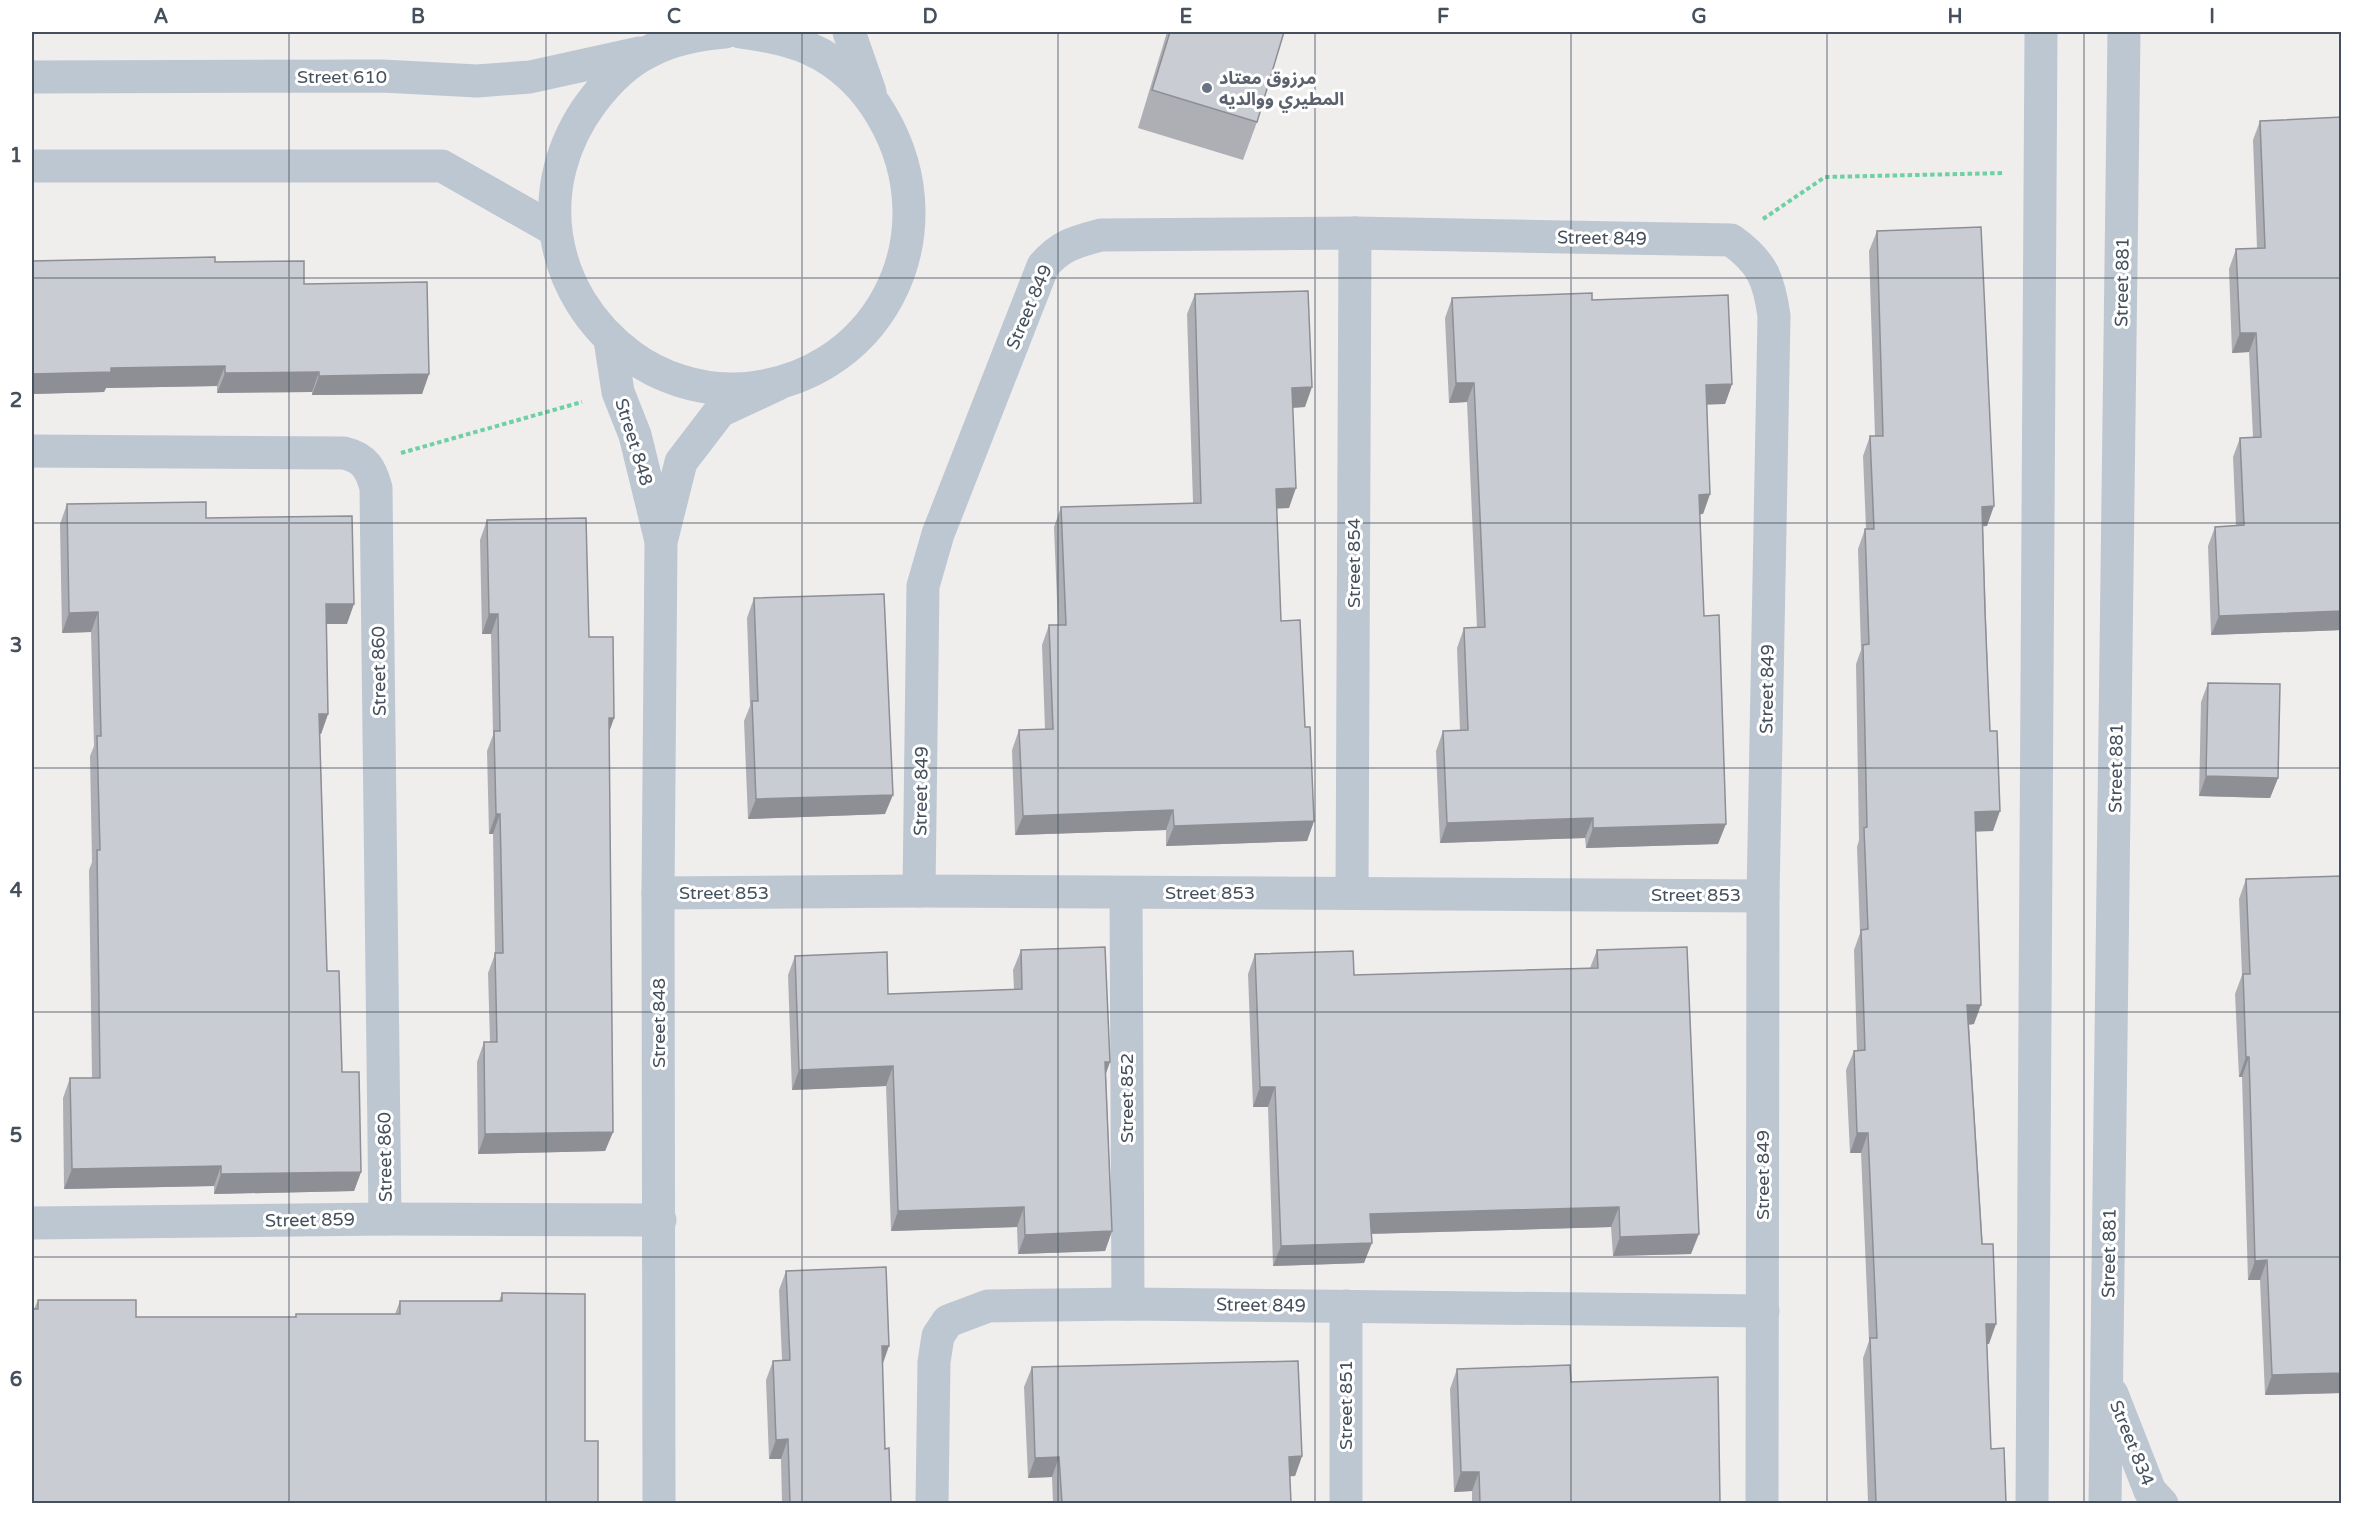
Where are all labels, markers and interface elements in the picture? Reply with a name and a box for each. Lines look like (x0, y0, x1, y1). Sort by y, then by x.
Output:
text: A (154, 5, 169, 29)
text: B (411, 5, 425, 29)
text: C (667, 5, 681, 29)
text: D (922, 5, 938, 29)
text: E (1180, 5, 1193, 29)
text: F (1437, 5, 1449, 29)
text: G (1691, 5, 1707, 29)
text: H (1947, 5, 1963, 29)
text: I (2209, 5, 2215, 29)
street label: Street 610 (297, 66, 387, 88)
place label: مرزوق معتاد المطيري ووالديه (1219, 67, 1344, 113)
marker: مرزوق معتاد المطيري ووالديه (1200, 81, 1214, 95)
text: 1 (10, 144, 22, 168)
street label: Street 849 (1557, 226, 1647, 250)
street label: Street 881 (2110, 237, 2134, 327)
street label: Street 849 (1001, 261, 1057, 353)
text: 2 (10, 389, 22, 413)
street label: Street 848 (610, 396, 658, 488)
street label: Street 854 (1343, 518, 1365, 608)
street label: Street 860 (367, 626, 391, 716)
text: 3 (10, 634, 22, 658)
street label: Street 849 (1755, 644, 1779, 734)
street label: Street 881 (2104, 723, 2128, 813)
street label: Street 849 (909, 746, 933, 836)
text: 4 (10, 879, 23, 903)
street label: Street 853 (679, 882, 769, 904)
street label: Street 853 (1165, 882, 1255, 904)
street label: Street 853 (1651, 884, 1741, 906)
street label: Street 848 (648, 978, 670, 1068)
street label: Street 852 (1116, 1053, 1138, 1143)
street label: Street 860 (373, 1112, 397, 1202)
text: 5 (10, 1124, 22, 1148)
street label: Street 849 (1752, 1130, 1774, 1220)
street label: Street 859 (265, 1208, 355, 1232)
street label: Street 881 (2097, 1208, 2121, 1298)
street label: Street 849 (1216, 1293, 1306, 1317)
street label: Street 851 (1335, 1360, 1357, 1450)
text: 6 (10, 1368, 22, 1392)
street label: Street 834 (2105, 1397, 2159, 1489)

